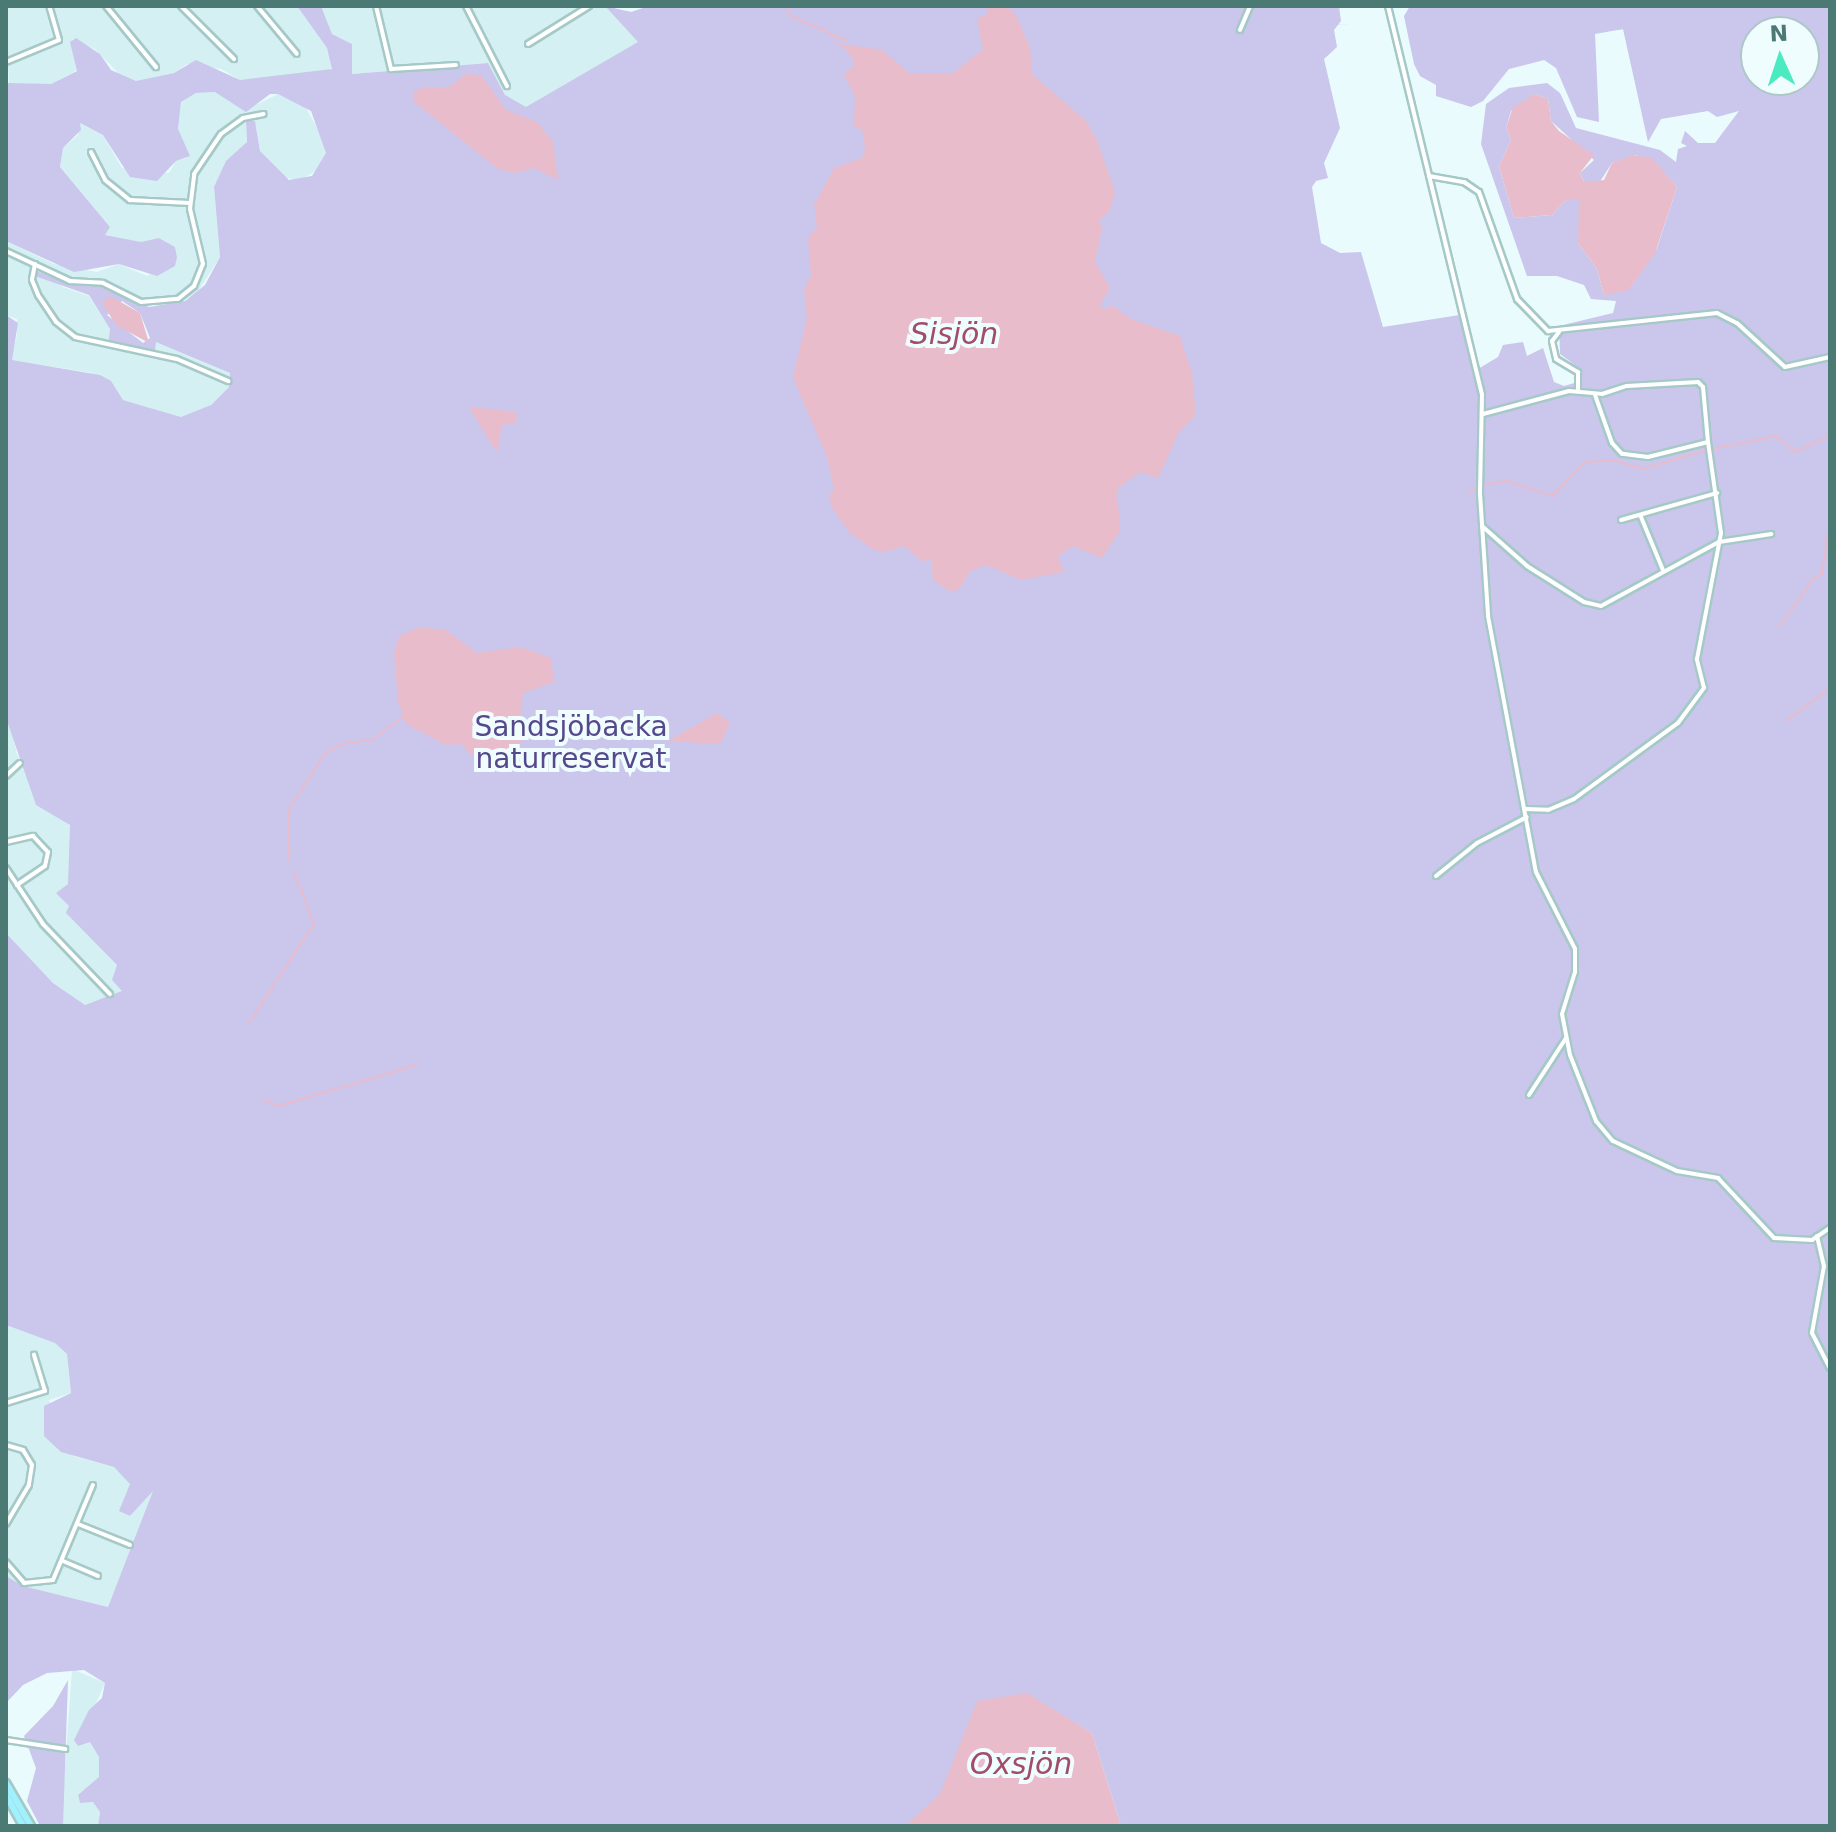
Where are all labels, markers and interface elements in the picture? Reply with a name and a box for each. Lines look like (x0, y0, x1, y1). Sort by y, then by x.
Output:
north arrow (1740, 16, 1820, 96)
text: N (1769, 21, 1789, 46)
water label: Sisjön (910, 316, 998, 352)
park label: Sandsjöbacka naturreservat (474, 710, 668, 776)
water label: Oxsjön (970, 1746, 1072, 1782)

